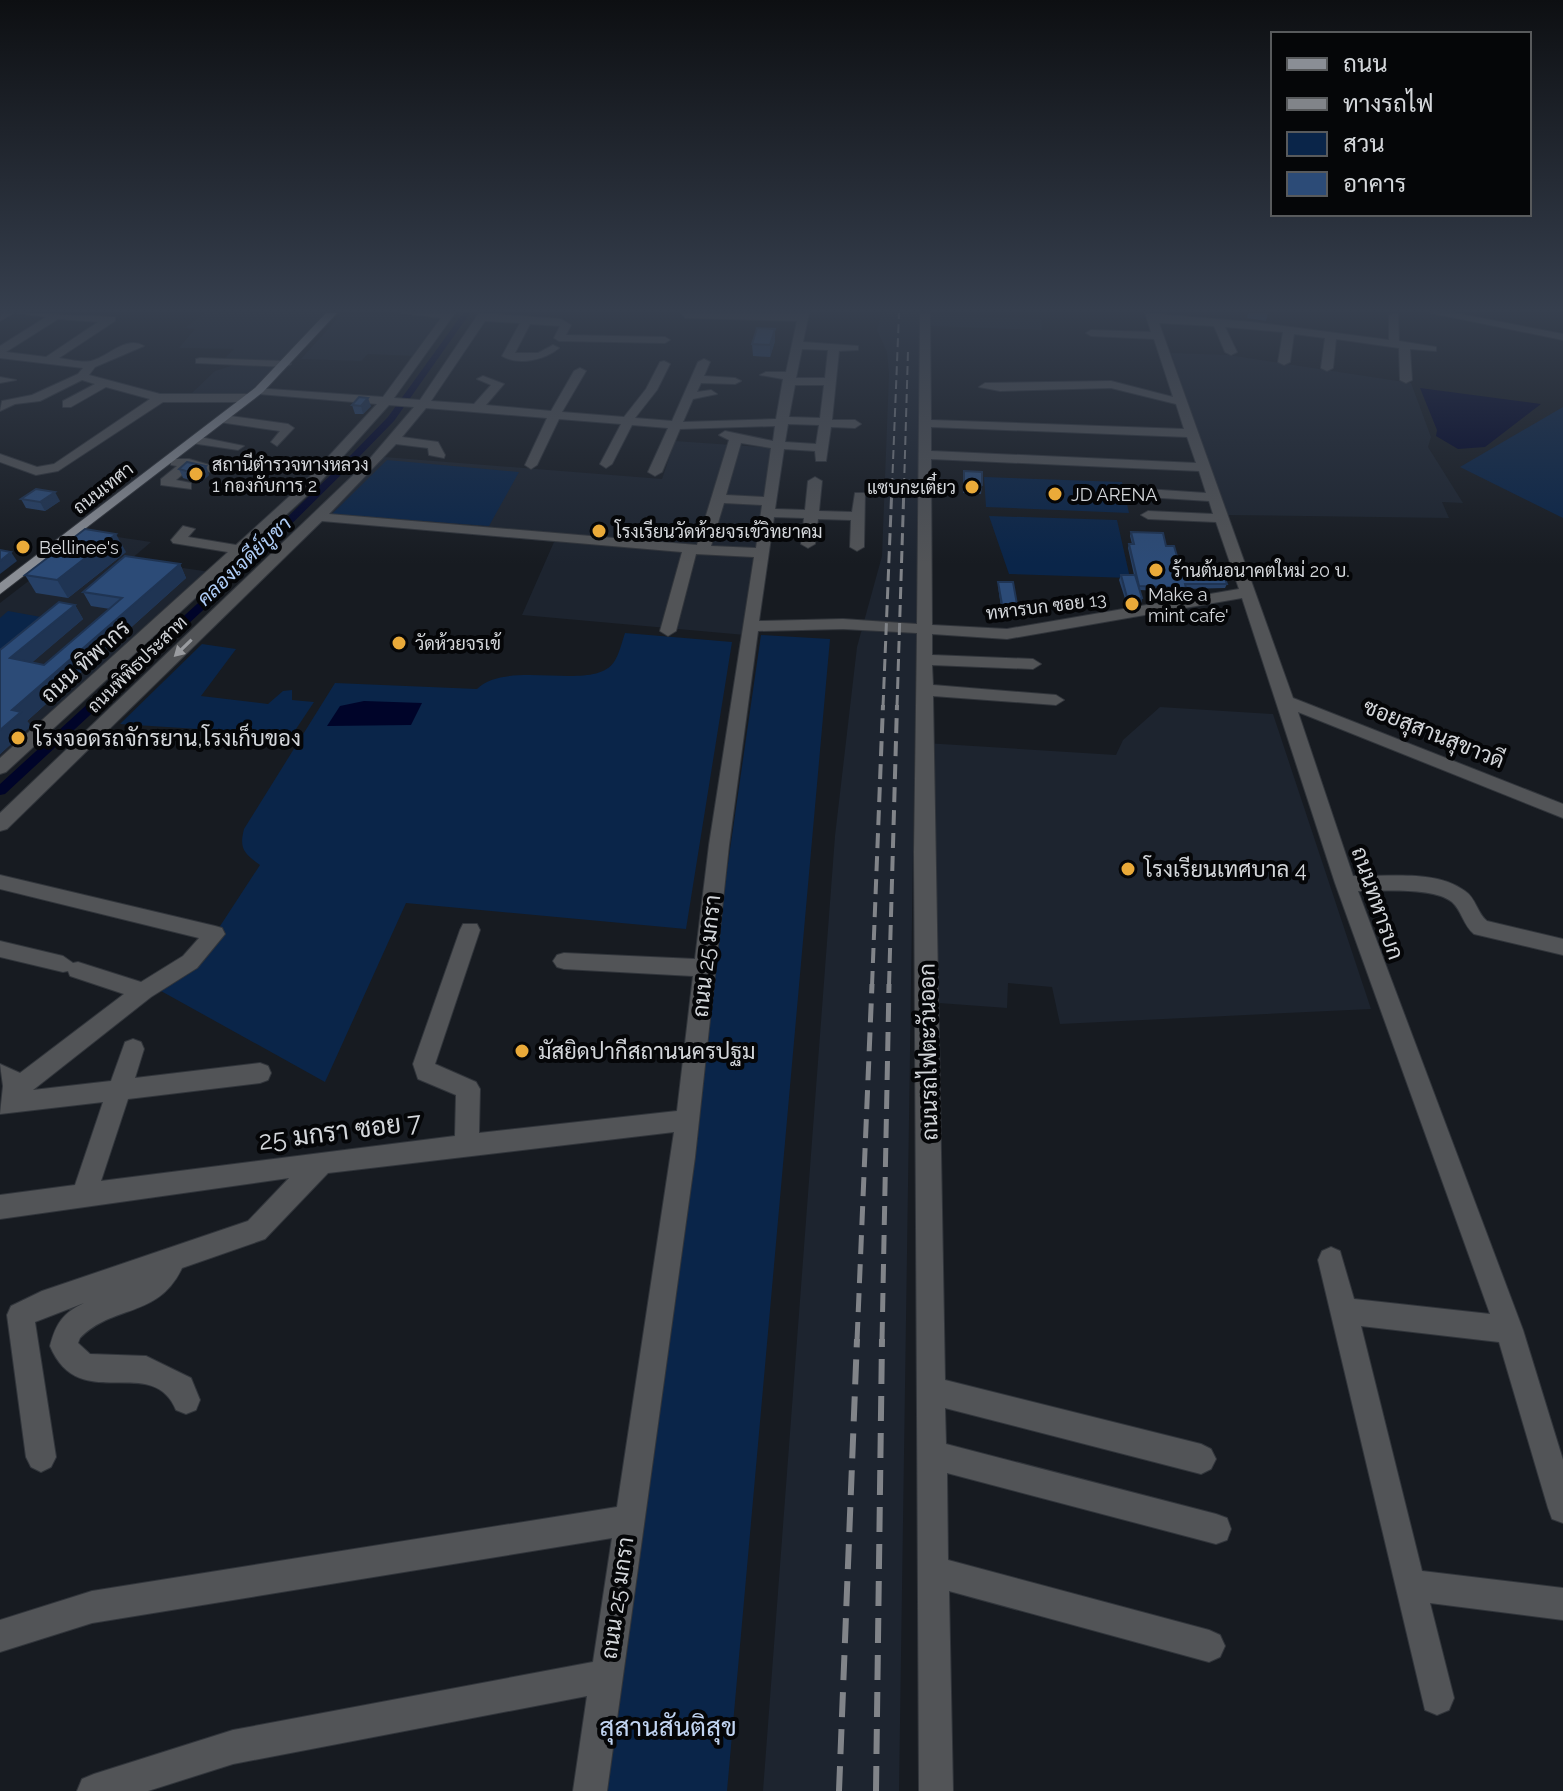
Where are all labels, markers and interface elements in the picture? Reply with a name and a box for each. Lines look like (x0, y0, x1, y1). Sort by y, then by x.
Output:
legend (1271, 32, 1531, 216)
text: ถนน (1343, 49, 1388, 78)
text: ทางรถไฟ (1343, 88, 1434, 118)
text: สวน (1343, 129, 1385, 158)
text: อาคาร (1343, 169, 1406, 198)
place label: สถานีตำรวจทางหลวง 1 กองกับการ 2 (212, 452, 369, 496)
street label: ถนนเทศา (69, 458, 137, 518)
marker: สถานีตำรวจทางหลวง 1 กองกับการ 2 (187, 465, 205, 483)
place label: แซบกะเตี๋ยว (867, 472, 956, 498)
marker: แซบกะเตี๋ยว (963, 478, 981, 496)
place label: JD ARENA (1071, 484, 1158, 505)
marker: JD ARENA (1046, 485, 1064, 503)
water label: คลองเจดีย์บูชา (191, 510, 298, 613)
place label: โรงเรียนวัดห้วยจรเข้วิทยาคม (614, 519, 823, 542)
marker: โรงเรียนวัดห้วยจรเข้วิทยาคม (590, 522, 608, 540)
place label: Bellinee's (39, 537, 119, 558)
marker: Bellinee's (14, 538, 32, 556)
place label: ร้านต้นอนาคตใหม่ 20 บ. (1172, 558, 1350, 581)
marker: ร้านต้นอนาคตใหม่ 20 บ. (1147, 561, 1165, 579)
place label: Make a mint cafe' (1148, 584, 1229, 626)
street label: ทหารบก ซอย 13 (985, 588, 1107, 624)
marker: Make a mint cafe' (1123, 595, 1141, 613)
street label: ถนนพิพิธประสาท (83, 611, 191, 717)
street label: ถนน ทิพากร (35, 614, 135, 708)
place label: วัดห้วยจรเข้ (415, 632, 502, 654)
marker: วัดห้วยจรเข้ (390, 634, 408, 652)
one-way arrow (174, 639, 193, 657)
street label: ซอยสุสานสุขาวดี (1358, 693, 1508, 776)
place label: โรงจอดรถจักรยาน,โรงเก็บของ (33, 723, 301, 751)
marker: โรงจอดรถจักรยาน,โรงเก็บของ (9, 729, 27, 747)
street label: ถนนทหารบก (1347, 843, 1409, 963)
place label: โรงเรียนเทศบาล 4 (1143, 855, 1307, 882)
marker: โรงเรียนเทศบาล 4 (1119, 860, 1137, 878)
street label: ถนน 25 มกรา (687, 893, 725, 1019)
street label: ถนนรถไฟตะวันออก (912, 963, 943, 1141)
place label: มัสยิดปากีสถานนครปฐม (538, 1038, 756, 1067)
marker: มัสยิดปากีสถานนครปฐม (513, 1042, 531, 1060)
street label: 25 มกรา ซอย 7 (257, 1106, 423, 1156)
street label: ถนน 25 มกรา (596, 1535, 638, 1661)
park label: สุสานสันติสุข (599, 1711, 737, 1745)

